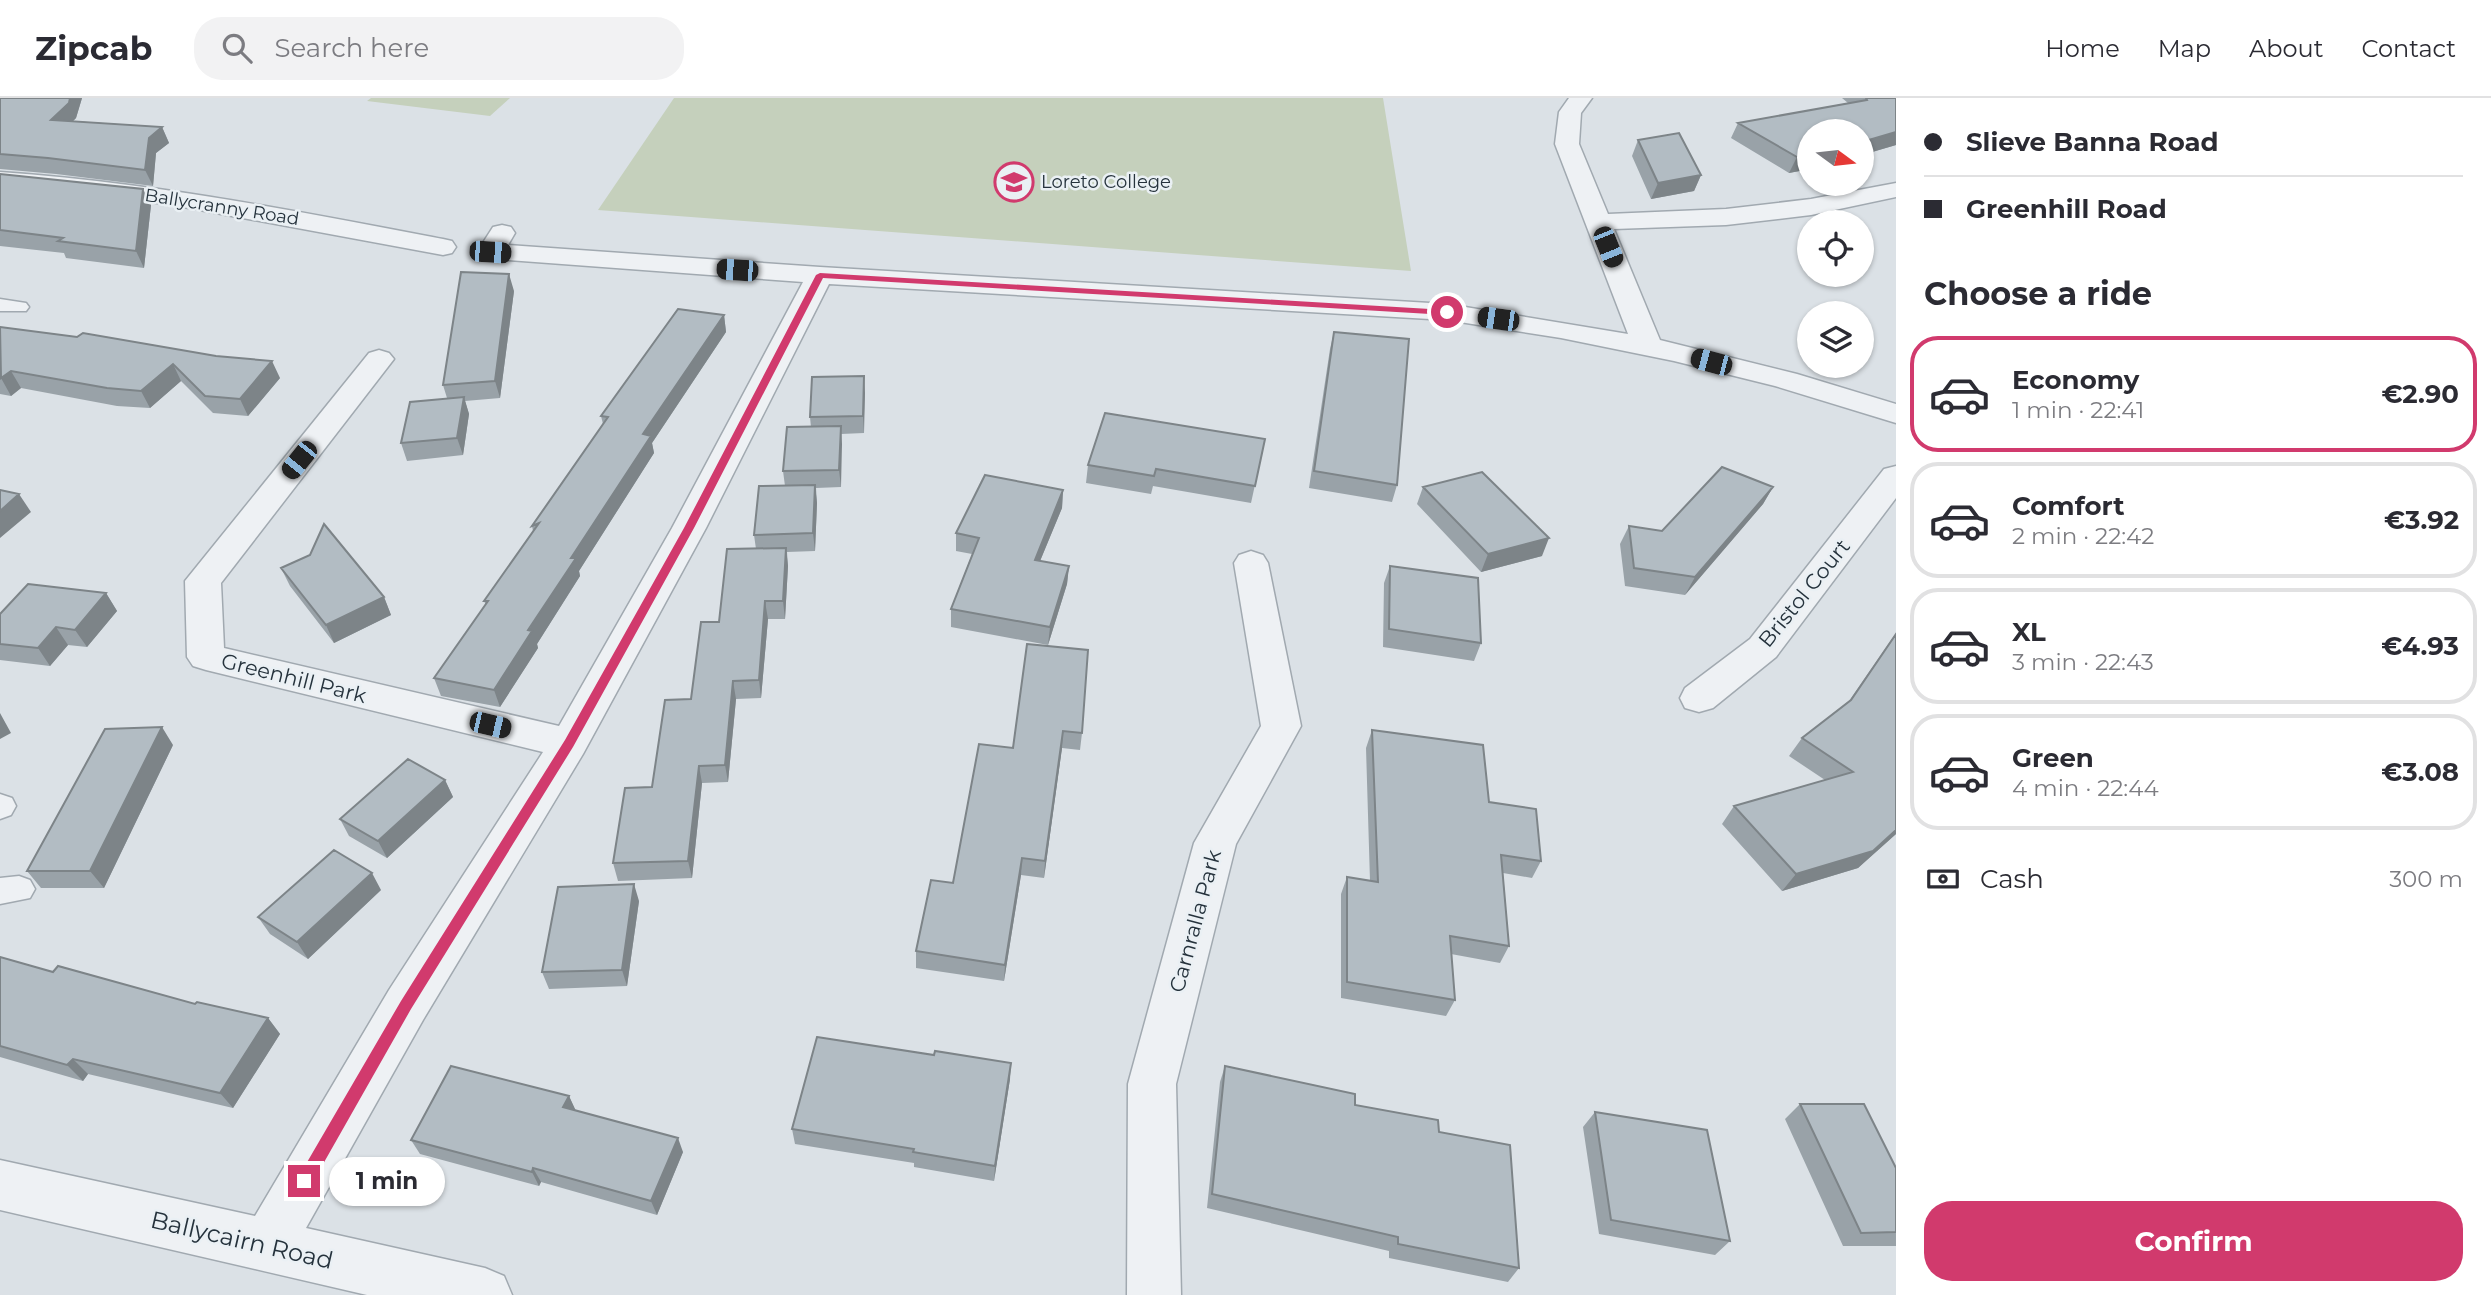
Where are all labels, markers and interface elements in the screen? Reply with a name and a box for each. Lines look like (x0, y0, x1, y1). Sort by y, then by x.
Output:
search box (194, 17, 684, 80)
text: Zipcab (35, 28, 152, 68)
icon: search (218, 29, 256, 67)
text: Search here (274, 32, 429, 64)
text: Home (2045, 34, 2120, 63)
text: Map (2158, 34, 2211, 63)
text: About (2249, 34, 2323, 63)
text: Contact (2361, 34, 2456, 63)
north arrow (1797, 119, 1874, 196)
map controls (1797, 119, 1874, 378)
text: Slieve Banna Road (1966, 126, 2219, 158)
school or university icon: Loreto College (993, 161, 1035, 203)
place label: Loreto College (1041, 171, 1171, 193)
street label: Ballycranny Road (143, 184, 301, 230)
text: Greenhill Road (1966, 193, 2167, 225)
button: locate (1797, 210, 1874, 287)
car (1591, 224, 1626, 270)
car (469, 240, 512, 264)
car (716, 258, 759, 282)
text: Choose a ride (1924, 274, 2152, 313)
route start (1431, 296, 1463, 328)
button: layers (1797, 301, 1874, 378)
car (1476, 306, 1521, 332)
car (1688, 346, 1735, 378)
icon: car (1928, 363, 1991, 426)
text: Economy (2012, 364, 2139, 396)
text: €2.90 (2381, 378, 2459, 410)
text: 1 min · 22:41 (2012, 396, 2144, 424)
car (278, 437, 321, 483)
icon: car (1928, 489, 1991, 552)
text: Comfort (2012, 490, 2124, 522)
text: €3.92 (2384, 504, 2459, 536)
text: 2 min · 22:42 (2012, 522, 2154, 550)
street label: Bristol Court (1753, 534, 1855, 652)
icon: car (1928, 615, 1991, 678)
text: XL (2012, 616, 2046, 648)
text: €4.93 (2381, 630, 2459, 662)
street label: Greenhill Park (219, 648, 370, 708)
text: 3 min · 22:43 (2012, 648, 2154, 676)
car (468, 710, 513, 740)
icon: car (1928, 741, 1991, 804)
text: Green (2012, 742, 2094, 774)
text: €3.08 (2381, 756, 2459, 788)
text: 4 min · 22:44 (2012, 774, 2159, 802)
street label: Carnralla Park (1164, 846, 1226, 995)
icon: cash (1924, 860, 1962, 898)
text: Cash (1980, 863, 2044, 895)
text: 300 m (2389, 865, 2463, 893)
callout: 1 min (328, 1156, 444, 1206)
route end (288, 1165, 320, 1197)
text: 1 min (356, 1167, 418, 1195)
button: Confirm (1924, 1201, 2463, 1281)
street label: Ballycairn Road (148, 1205, 336, 1275)

